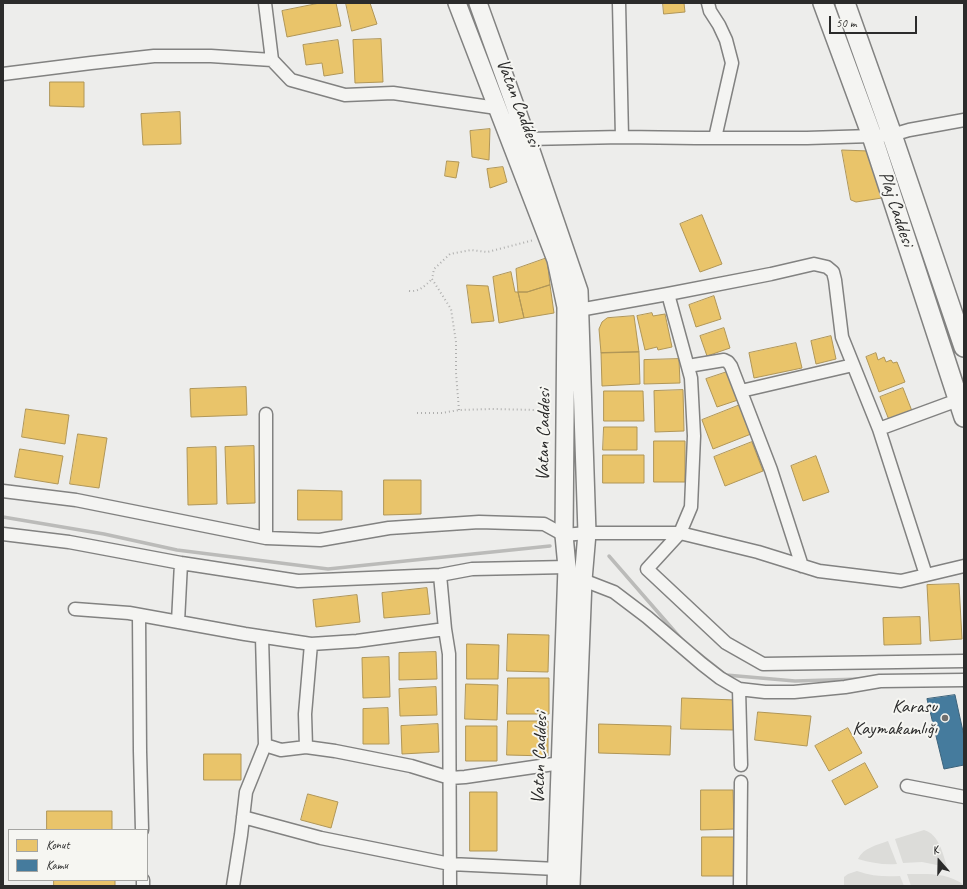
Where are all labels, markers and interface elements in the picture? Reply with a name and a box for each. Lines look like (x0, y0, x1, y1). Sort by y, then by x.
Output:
scale bar (831, 8, 919, 34)
text: 50 m (836, 15, 856, 31)
street label: Vatan Caddesi (491, 56, 545, 150)
street label: Plaj Caddesi (873, 169, 919, 249)
street label: Vatan Caddesi (532, 389, 556, 481)
place label: Karasu Kaymakamlığı (852, 696, 937, 740)
street label: Vatan Caddesi (527, 712, 553, 804)
marker: Karasu Kaymakamlığı (940, 713, 950, 723)
legend (8, 829, 148, 881)
text: Konut (46, 837, 69, 853)
north arrow (919, 841, 959, 881)
text: K (930, 842, 940, 857)
text: Kamu (46, 857, 68, 873)

